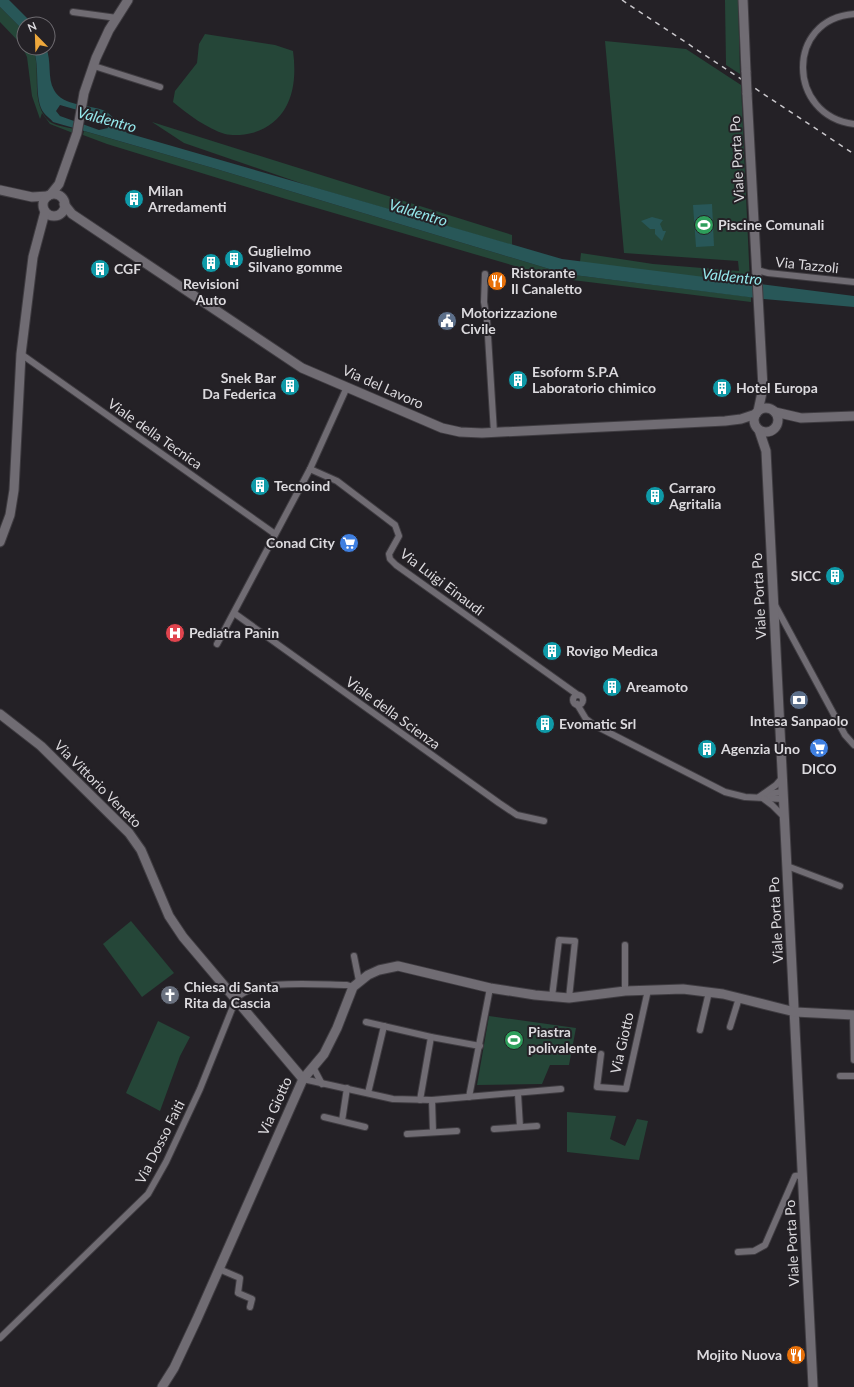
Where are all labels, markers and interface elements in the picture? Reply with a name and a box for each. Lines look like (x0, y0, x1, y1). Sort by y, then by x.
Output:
north arrow (16, 16, 56, 56)
text: N (25, 19, 38, 34)
water label: Valdentro (76, 103, 139, 136)
street label: Viale Porta Po (726, 115, 747, 203)
place label: Milan Arredamenti (147, 182, 226, 215)
building icon: Milan Arredamenti (123, 188, 145, 210)
water label: Valdentro (387, 195, 450, 230)
sports icon: Piscine Comunali (693, 214, 715, 236)
place label: Piscine Comunali (718, 216, 824, 233)
place label: Guglielmo Silvano gomme (248, 242, 343, 275)
building icon: Guglielmo Silvano gomme (223, 248, 245, 270)
building icon: Revisioni Auto (200, 252, 222, 274)
street label: Via Tazzoli (774, 253, 840, 276)
building icon: CGF (89, 258, 111, 280)
place label: CGF (114, 260, 141, 277)
place label: Ristorante Il Canaletto (511, 264, 582, 297)
water label: Valdentro (701, 264, 763, 288)
restaurant icon: Ristorante Il Canaletto (486, 270, 508, 292)
place label: Revisioni Auto (183, 275, 239, 308)
place label: Motorizzazione Civile (461, 304, 558, 337)
public building icon: Motorizzazione Civile (436, 310, 458, 332)
street label: Via del Lavoro (340, 361, 427, 412)
place label: Esoform S.P.A Laboratorio chimico (532, 363, 656, 396)
place label: Snek Bar Da Federica (202, 369, 277, 402)
building icon: Esoform S.P.A Laboratorio chimico (507, 369, 529, 391)
building icon: Snek Bar Da Federica (279, 375, 301, 397)
building icon: Hotel Europa (711, 377, 733, 399)
place label: Hotel Europa (736, 379, 818, 396)
street label: Viale della Tecnica (105, 395, 206, 473)
building icon: Tecnoind (249, 475, 271, 497)
place label: Tecnoind (274, 477, 330, 494)
place label: Carraro Agritalia (668, 479, 721, 512)
building icon: Carraro Agritalia (644, 485, 666, 507)
supermarket icon: Conad City (338, 532, 360, 554)
place label: Conad City (266, 534, 336, 551)
street label: Via Luigi Einaudi (397, 544, 488, 619)
street label: Viale Porta Po (748, 552, 769, 640)
building icon: SICC (824, 565, 846, 587)
place label: SICC (791, 567, 822, 584)
hospital icon: Pediatra Panin (164, 622, 186, 644)
place label: Pediatra Panin (189, 624, 279, 641)
building icon: Rovigo Medica (541, 640, 563, 662)
place label: Rovigo Medica (566, 642, 658, 659)
street label: Viale della Scienza (343, 673, 444, 753)
building icon: Areamoto (601, 676, 623, 698)
place label: Areamoto (625, 678, 688, 695)
bank icon: Intesa Sanpaolo (788, 689, 810, 711)
place label: Intesa Sanpaolo (750, 712, 848, 729)
building icon: Evomatic Srl (534, 713, 556, 735)
place label: Evomatic Srl (559, 715, 636, 732)
street label: Via Vittorio Veneto (51, 736, 146, 831)
supermarket icon: DICO (808, 737, 830, 759)
building icon: Agenzia Uno (696, 738, 718, 760)
place label: Agenzia Uno (720, 740, 800, 757)
place label: DICO (801, 760, 837, 777)
street label: Viale Porta Po (765, 876, 786, 964)
place label: Chiesa di Santa Rita da Cascia (184, 978, 279, 1011)
church icon: Chiesa di Santa Rita da Cascia (159, 984, 181, 1006)
street label: Via Giotto (606, 1011, 637, 1075)
place label: Piastra polivalente (528, 1023, 597, 1056)
sports icon: Piastra polivalente (503, 1029, 525, 1051)
street label: Via Giotto (254, 1074, 295, 1138)
street label: Via Dosso Faiti (131, 1097, 188, 1186)
street label: Viale Porta Po (781, 1199, 802, 1287)
restaurant icon: Mojito Nuova (785, 1344, 807, 1366)
place label: Mojito Nuova (697, 1346, 782, 1363)

